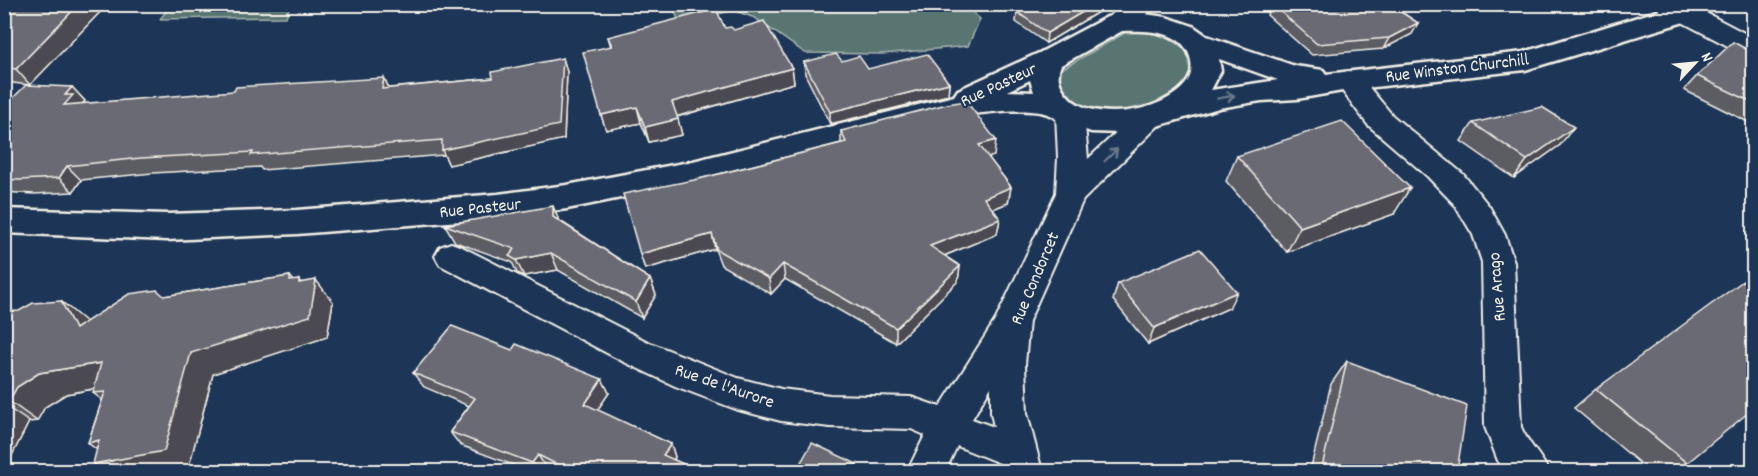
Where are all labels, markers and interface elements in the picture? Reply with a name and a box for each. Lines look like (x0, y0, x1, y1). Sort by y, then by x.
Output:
north arrow (1665, 33, 1725, 93)
street label: Rue Winston Churchill (1384, 48, 1531, 91)
text: N (1694, 49, 1718, 66)
street label: Rue Pasteur (957, 58, 1042, 115)
one-way arrow (1216, 91, 1235, 102)
one-way arrow (1103, 148, 1118, 162)
street label: Rue Pasteur (438, 193, 523, 226)
street label: Rue Condorcet (1006, 228, 1067, 329)
street label: Rue Arago (1483, 251, 1514, 322)
street label: Rue de l'Aurore (671, 359, 777, 416)

